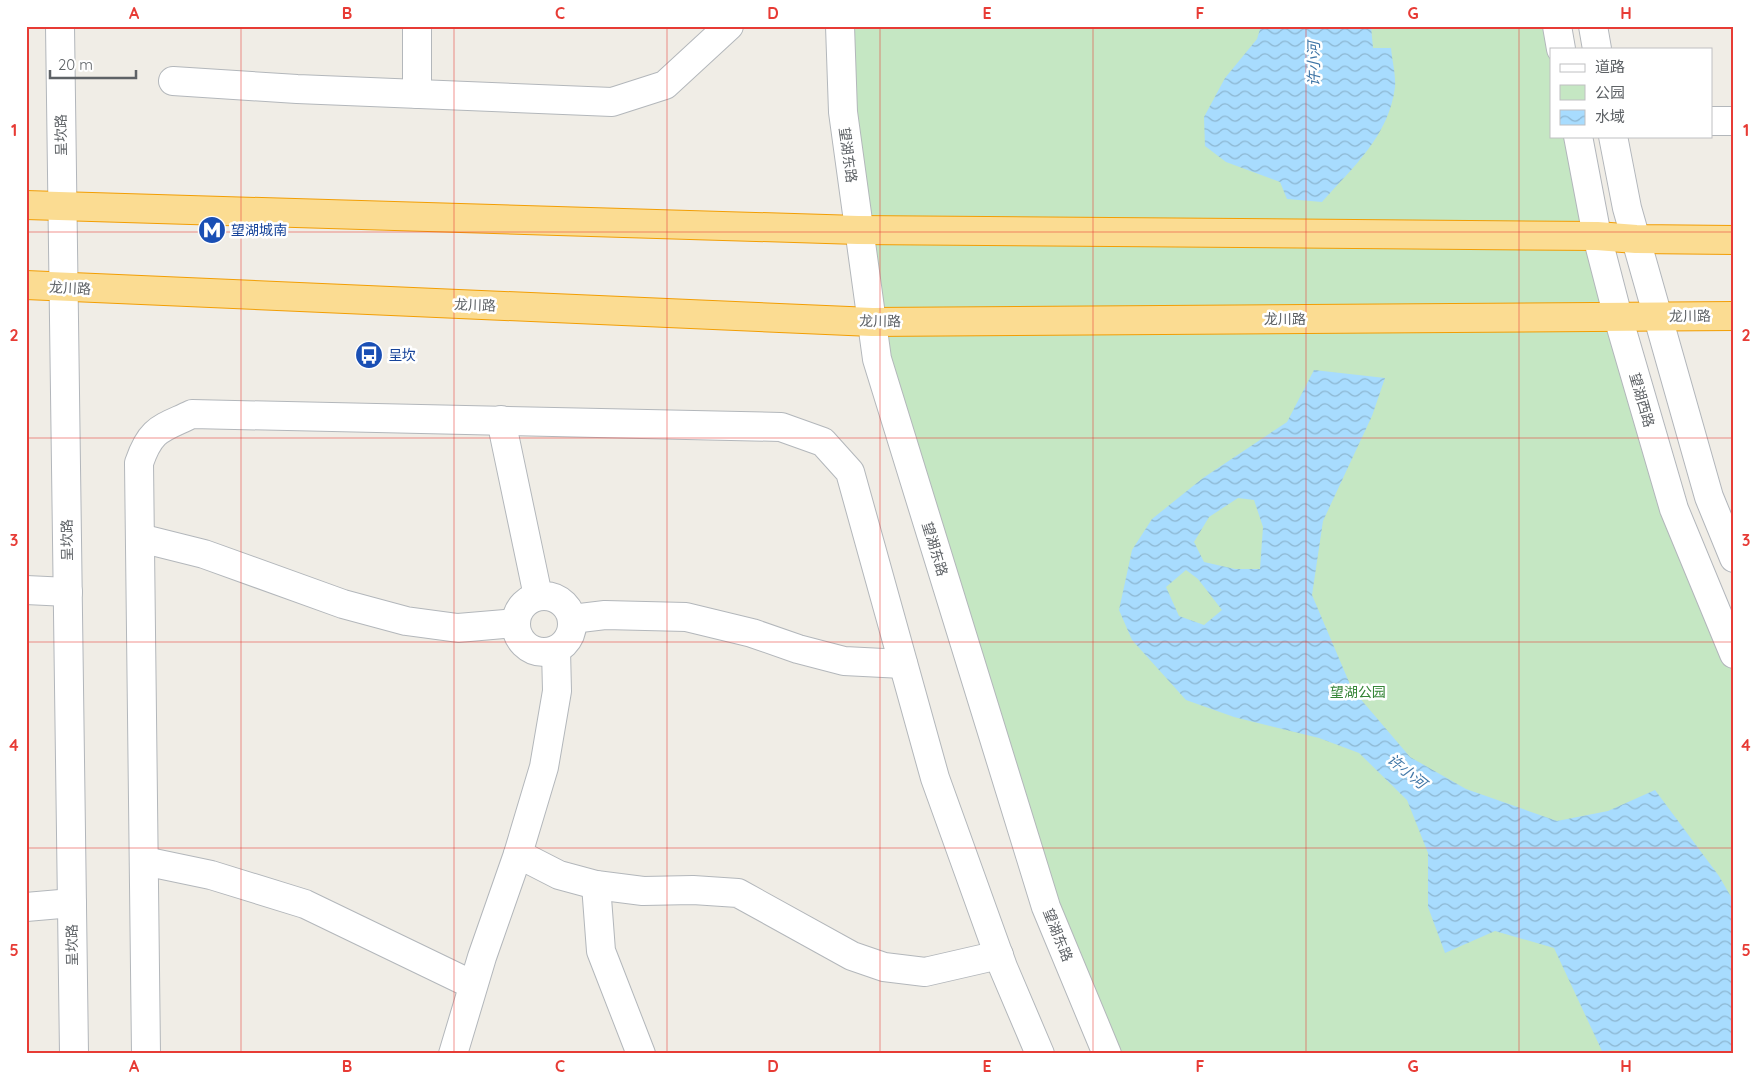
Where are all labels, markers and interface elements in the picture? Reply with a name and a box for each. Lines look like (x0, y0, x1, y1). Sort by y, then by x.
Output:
text: A (129, 3, 140, 23)
text: B (342, 3, 352, 23)
text: C (555, 3, 565, 23)
text: D (767, 3, 779, 23)
text: E (982, 3, 992, 23)
text: F (1196, 3, 1205, 23)
text: G (1407, 3, 1419, 23)
text: H (1620, 3, 1632, 23)
water label: 许小河 (1304, 39, 1323, 87)
scale bar (50, 48, 136, 80)
legend (1550, 48, 1712, 138)
text: 20 m (58, 55, 93, 74)
text: 道路 (1595, 57, 1625, 76)
text: 公园 (1595, 83, 1625, 102)
text: 水域 (1595, 107, 1625, 126)
street label: 呈坎路 (52, 114, 70, 156)
text: 1 (11, 120, 17, 140)
text: 1 (1743, 120, 1749, 140)
street label: 望湖东路 (835, 126, 861, 184)
metro station icon: 望湖城南 (197, 215, 227, 245)
place label: 望湖城南 (231, 221, 287, 239)
street label: 龙川路 (49, 278, 91, 298)
street label: 龙川路 (454, 295, 496, 315)
street label: 龙川路 (1669, 307, 1711, 325)
street label: 龙川路 (1264, 310, 1306, 328)
street label: 龙川路 (859, 312, 901, 330)
text: 2 (9, 325, 19, 345)
text: 2 (1741, 325, 1751, 345)
bus stop icon: 呈坎 (354, 340, 384, 370)
place label: 呈坎 (388, 346, 416, 364)
street label: 望湖西路 (1626, 371, 1658, 429)
street label: 呈坎路 (58, 519, 76, 561)
street label: 望湖东路 (918, 520, 952, 578)
text: 3 (10, 530, 18, 550)
text: 3 (1742, 530, 1750, 550)
park label: 望湖公园 (1330, 683, 1386, 701)
text: 4 (9, 735, 19, 755)
text: 4 (1741, 735, 1751, 755)
water label: 许小河 (1384, 749, 1433, 794)
street label: 望湖东路 (1039, 906, 1077, 964)
street label: 呈坎路 (63, 924, 81, 966)
text: 5 (9, 940, 19, 960)
text: 5 (1741, 940, 1751, 960)
text: A (129, 1056, 140, 1076)
text: B (342, 1056, 352, 1076)
text: C (555, 1056, 565, 1076)
text: D (767, 1056, 779, 1076)
text: E (982, 1056, 992, 1076)
text: F (1196, 1056, 1205, 1076)
text: G (1407, 1056, 1419, 1076)
text: H (1620, 1056, 1632, 1076)

